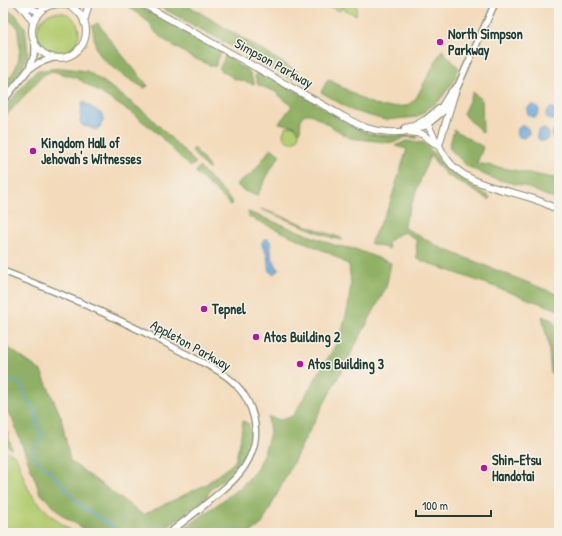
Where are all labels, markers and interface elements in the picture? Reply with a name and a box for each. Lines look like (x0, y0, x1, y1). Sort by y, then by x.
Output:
place label: North Simpson Parkway (448, 24, 523, 61)
street label: Simpson Parkway (231, 33, 317, 93)
marker: North Simpson Parkway (435, 37, 445, 47)
place label: Kingdom Hall of Jehovah's Witnesses (41, 133, 142, 168)
marker: Kingdom Hall of Jehovah's Witnesses (28, 146, 38, 156)
place label: Tepnel (211, 299, 246, 320)
marker: Tepnel (199, 304, 209, 314)
street label: Appleton Parkway (147, 315, 235, 375)
place label: Atos Building 2 (264, 327, 341, 348)
marker: Atos Building 2 (251, 332, 261, 342)
place label: Atos Building 3 (308, 354, 385, 375)
marker: Atos Building 3 (295, 359, 305, 369)
place label: Shin-Etsu Handotai (492, 450, 542, 485)
marker: Shin-Etsu Handotai (479, 463, 489, 473)
scale bar (416, 492, 491, 518)
text: 100 m (422, 497, 448, 514)

